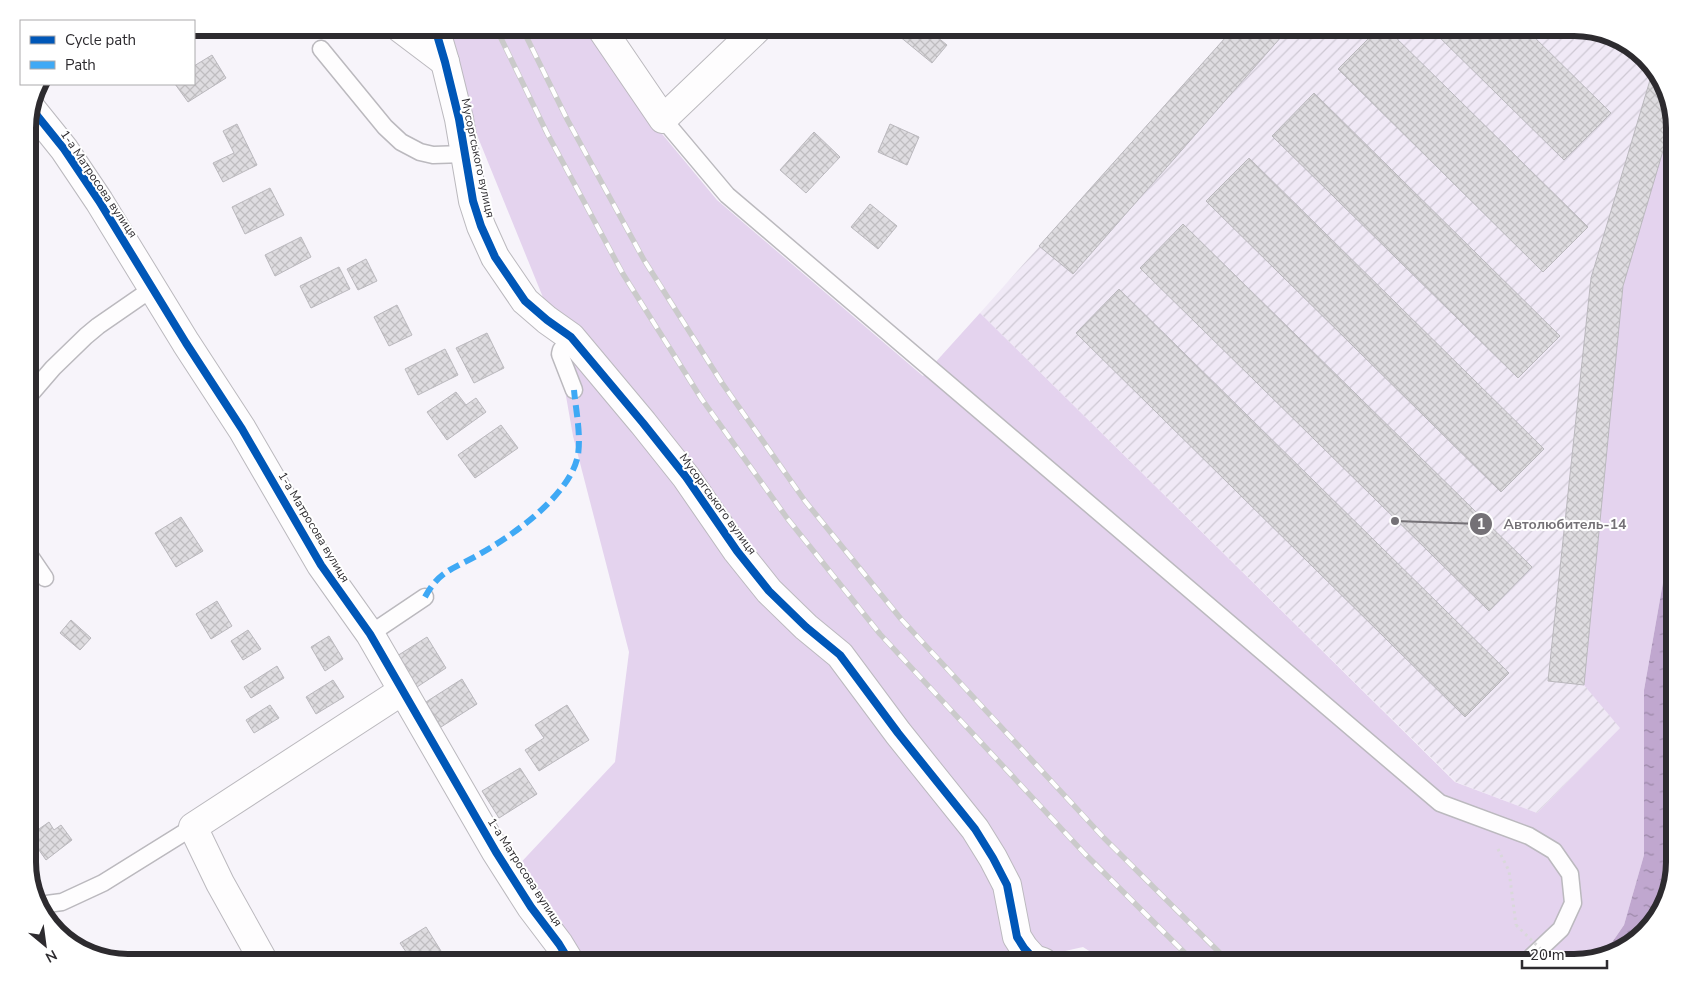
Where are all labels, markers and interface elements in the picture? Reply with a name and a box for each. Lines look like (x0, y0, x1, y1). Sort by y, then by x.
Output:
legend (20, 20, 195, 85)
text: Cycle path (65, 30, 136, 50)
text: Path (65, 55, 96, 75)
street label: Мусоргського вулиця (458, 97, 498, 219)
street label: 1-а Матросова вулиця (57, 127, 141, 241)
street label: Мусоргського вулиця (676, 450, 760, 558)
street label: 1-а Матросова вулиця (275, 469, 353, 585)
callout: Автолюбитель-14 (1468, 510, 1636, 539)
text: 1 (1476, 514, 1486, 534)
text: Автолюбитель-14 (1504, 515, 1627, 534)
street label: 1-а Матросова вулиця (484, 815, 566, 929)
north arrow (20, 920, 70, 970)
scale bar (1522, 938, 1607, 970)
text: N (42, 945, 60, 967)
text: 20 m (1530, 945, 1565, 965)

